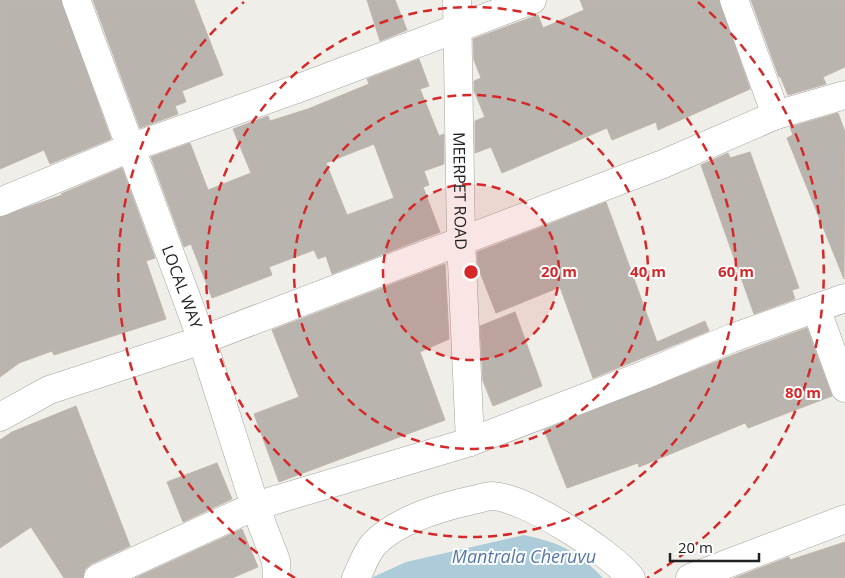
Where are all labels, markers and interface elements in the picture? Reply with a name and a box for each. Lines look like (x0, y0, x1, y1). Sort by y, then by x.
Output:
street label: MEERPET ROAD (448, 132, 472, 250)
street label: LOCAL WAY (157, 242, 208, 332)
text: 20 m (541, 261, 577, 281)
text: 40 m (630, 261, 666, 281)
text: 60 m (718, 261, 754, 281)
centre of rings (462, 263, 480, 281)
text: 80 m (785, 382, 821, 402)
scale bar (670, 530, 759, 562)
text: 20 m (678, 537, 713, 557)
water label: Mantrala Cheruvu (452, 544, 596, 568)

